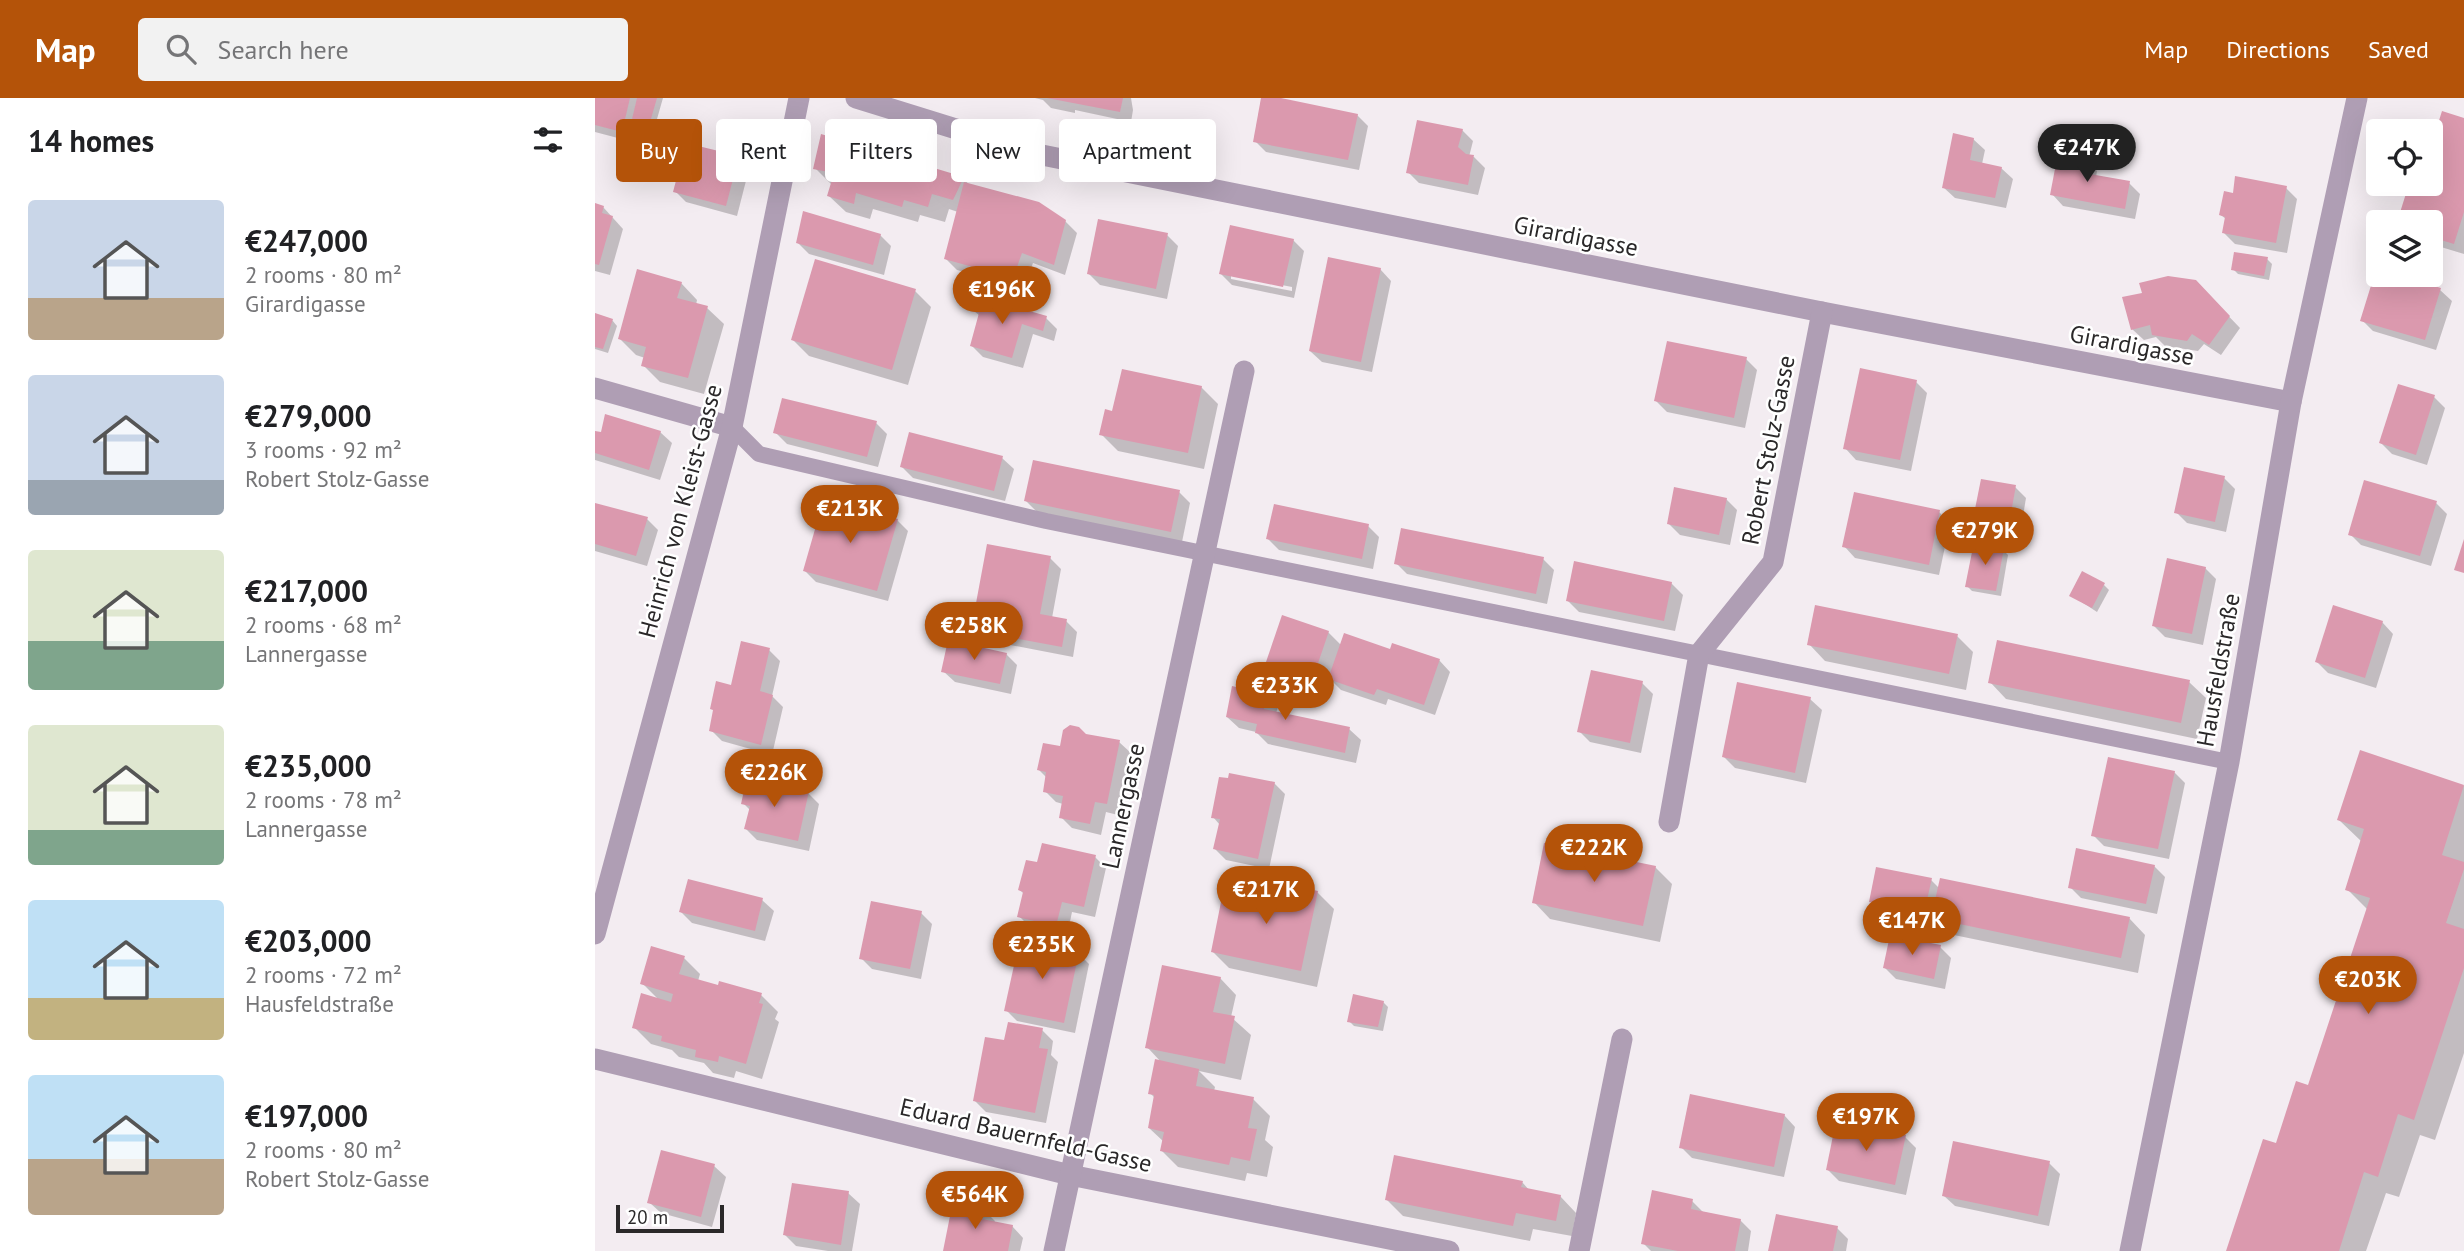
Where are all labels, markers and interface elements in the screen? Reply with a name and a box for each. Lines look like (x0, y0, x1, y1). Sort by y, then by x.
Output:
search box (138, 18, 628, 81)
text: Map (35, 28, 96, 71)
icon: search (162, 30, 200, 68)
text: Search here (218, 33, 349, 66)
text: Map (2144, 34, 2188, 65)
text: Directions (2226, 34, 2330, 65)
text: Saved (2368, 34, 2429, 65)
chip: Buy (616, 119, 702, 182)
chip: Rent (716, 119, 811, 182)
chip: Filters (825, 119, 937, 182)
chip: New (951, 119, 1045, 182)
chip: Apartment (1059, 119, 1216, 182)
map controls (2366, 119, 2443, 287)
button: locate (2366, 119, 2443, 196)
text: 14 homes (28, 121, 154, 160)
icon: filters (529, 121, 567, 159)
pin: €247K (2038, 125, 2136, 184)
text: €247K (2054, 132, 2120, 161)
street label: Girardigasse (1511, 209, 1641, 263)
button: layers (2366, 210, 2443, 287)
text: €247,000 (245, 221, 368, 260)
icon: home (84, 228, 168, 312)
text: 2 rooms · 80 m² (245, 260, 402, 289)
pin: €196K (953, 266, 1051, 326)
text: €196K (969, 274, 1035, 303)
text: Girardigasse (245, 289, 366, 318)
street label: Girardigasse (2067, 318, 2197, 372)
street label: Robert Stolz-Gasse (1734, 353, 1802, 547)
street label: Heinrich von Kleist-Gasse (631, 381, 729, 641)
text: €279,000 (245, 396, 372, 435)
icon: home (84, 403, 168, 487)
text: 3 rooms · 92 m² (245, 435, 402, 464)
text: Robert Stolz-Gasse (245, 464, 429, 493)
pin: €213K (801, 486, 899, 545)
text: €213K (817, 493, 883, 522)
pin: €279K (1936, 508, 2034, 567)
text: €279K (1952, 515, 2018, 544)
text: €217,000 (245, 571, 368, 610)
icon: home (84, 578, 168, 662)
street label: Hausfeldstraße (2189, 591, 2247, 749)
pin: €258K (925, 602, 1023, 662)
text: 2 rooms · 68 m² (245, 610, 402, 639)
text: €258K (941, 610, 1007, 639)
text: Lannergasse (245, 639, 367, 668)
pin: €233K (1236, 662, 1334, 722)
text: €233K (1252, 670, 1318, 699)
street label: Lannergasse (1095, 740, 1151, 872)
text: €235,000 (245, 746, 372, 785)
pin: €226K (725, 750, 823, 809)
icon: home (84, 753, 168, 837)
text: €226K (741, 757, 807, 786)
text: 2 rooms · 78 m² (245, 785, 402, 814)
text: Lannergasse (245, 814, 367, 843)
pin: €222K (1545, 824, 1643, 884)
text: €222K (1561, 832, 1627, 861)
pin: €217K (1217, 866, 1315, 926)
text: €217K (1233, 874, 1299, 903)
pin: €147K (1863, 898, 1961, 957)
text: €147K (1879, 905, 1945, 934)
text: €203,000 (245, 921, 372, 960)
pin: €235K (993, 922, 1091, 981)
icon: home (84, 928, 168, 1012)
text: €235K (1009, 929, 1075, 958)
pin: €203K (2319, 956, 2417, 1016)
text: 2 rooms · 72 m² (245, 960, 402, 989)
text: €203K (2335, 964, 2401, 993)
text: Hausfeldstraße (245, 989, 394, 1018)
street label: Eduard Bauernfeld-Gasse (897, 1091, 1155, 1179)
pin: €197K (1817, 1094, 1915, 1153)
text: €197,000 (245, 1096, 368, 1135)
text: €197K (1833, 1101, 1899, 1130)
icon: home (84, 1103, 168, 1187)
text: 2 rooms · 80 m² (245, 1135, 402, 1164)
text: Robert Stolz-Gasse (245, 1164, 429, 1193)
pin: €564K (926, 1172, 1024, 1231)
text: €564K (942, 1179, 1008, 1208)
scale bar (616, 1202, 725, 1234)
text: 20 m (627, 1205, 668, 1229)

